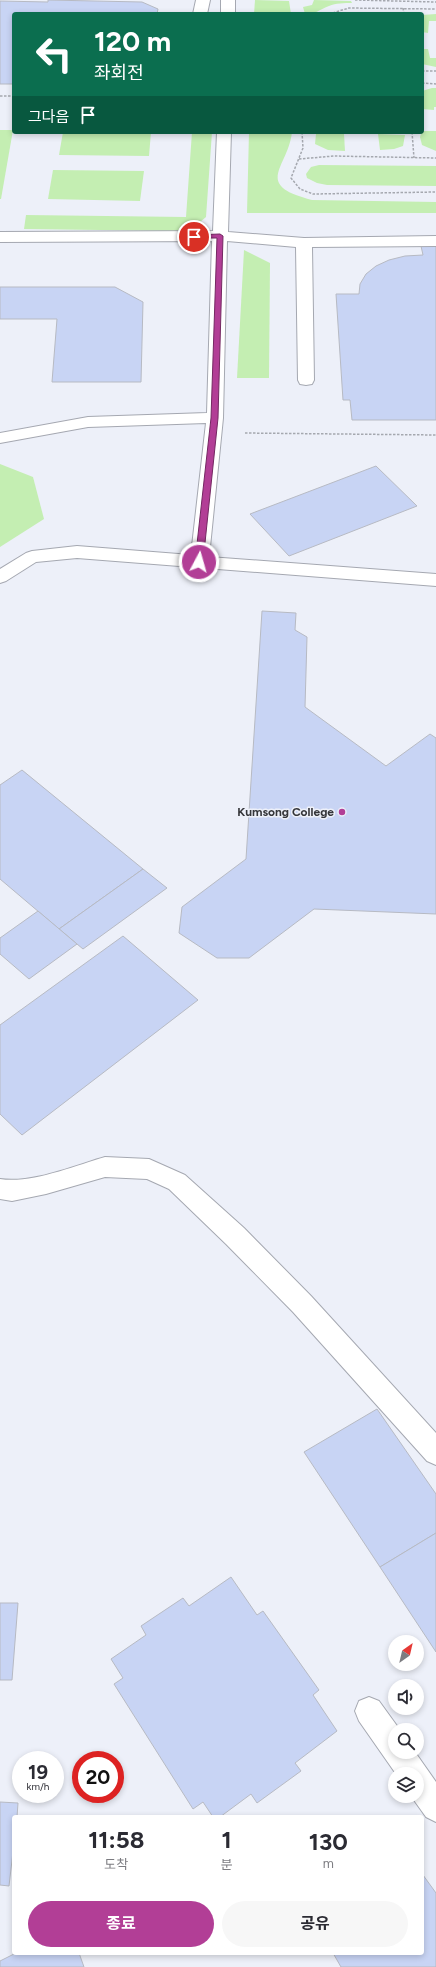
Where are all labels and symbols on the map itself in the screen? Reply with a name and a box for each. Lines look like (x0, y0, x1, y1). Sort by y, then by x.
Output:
pin (177, 220, 211, 254)
position arrow (178, 541, 220, 583)
place label: Kumsong College (237, 805, 334, 819)
marker: Kumsong College (337, 807, 347, 817)
north arrow (388, 1635, 424, 1671)
speed limit sign: 20 (72, 1751, 124, 1803)

